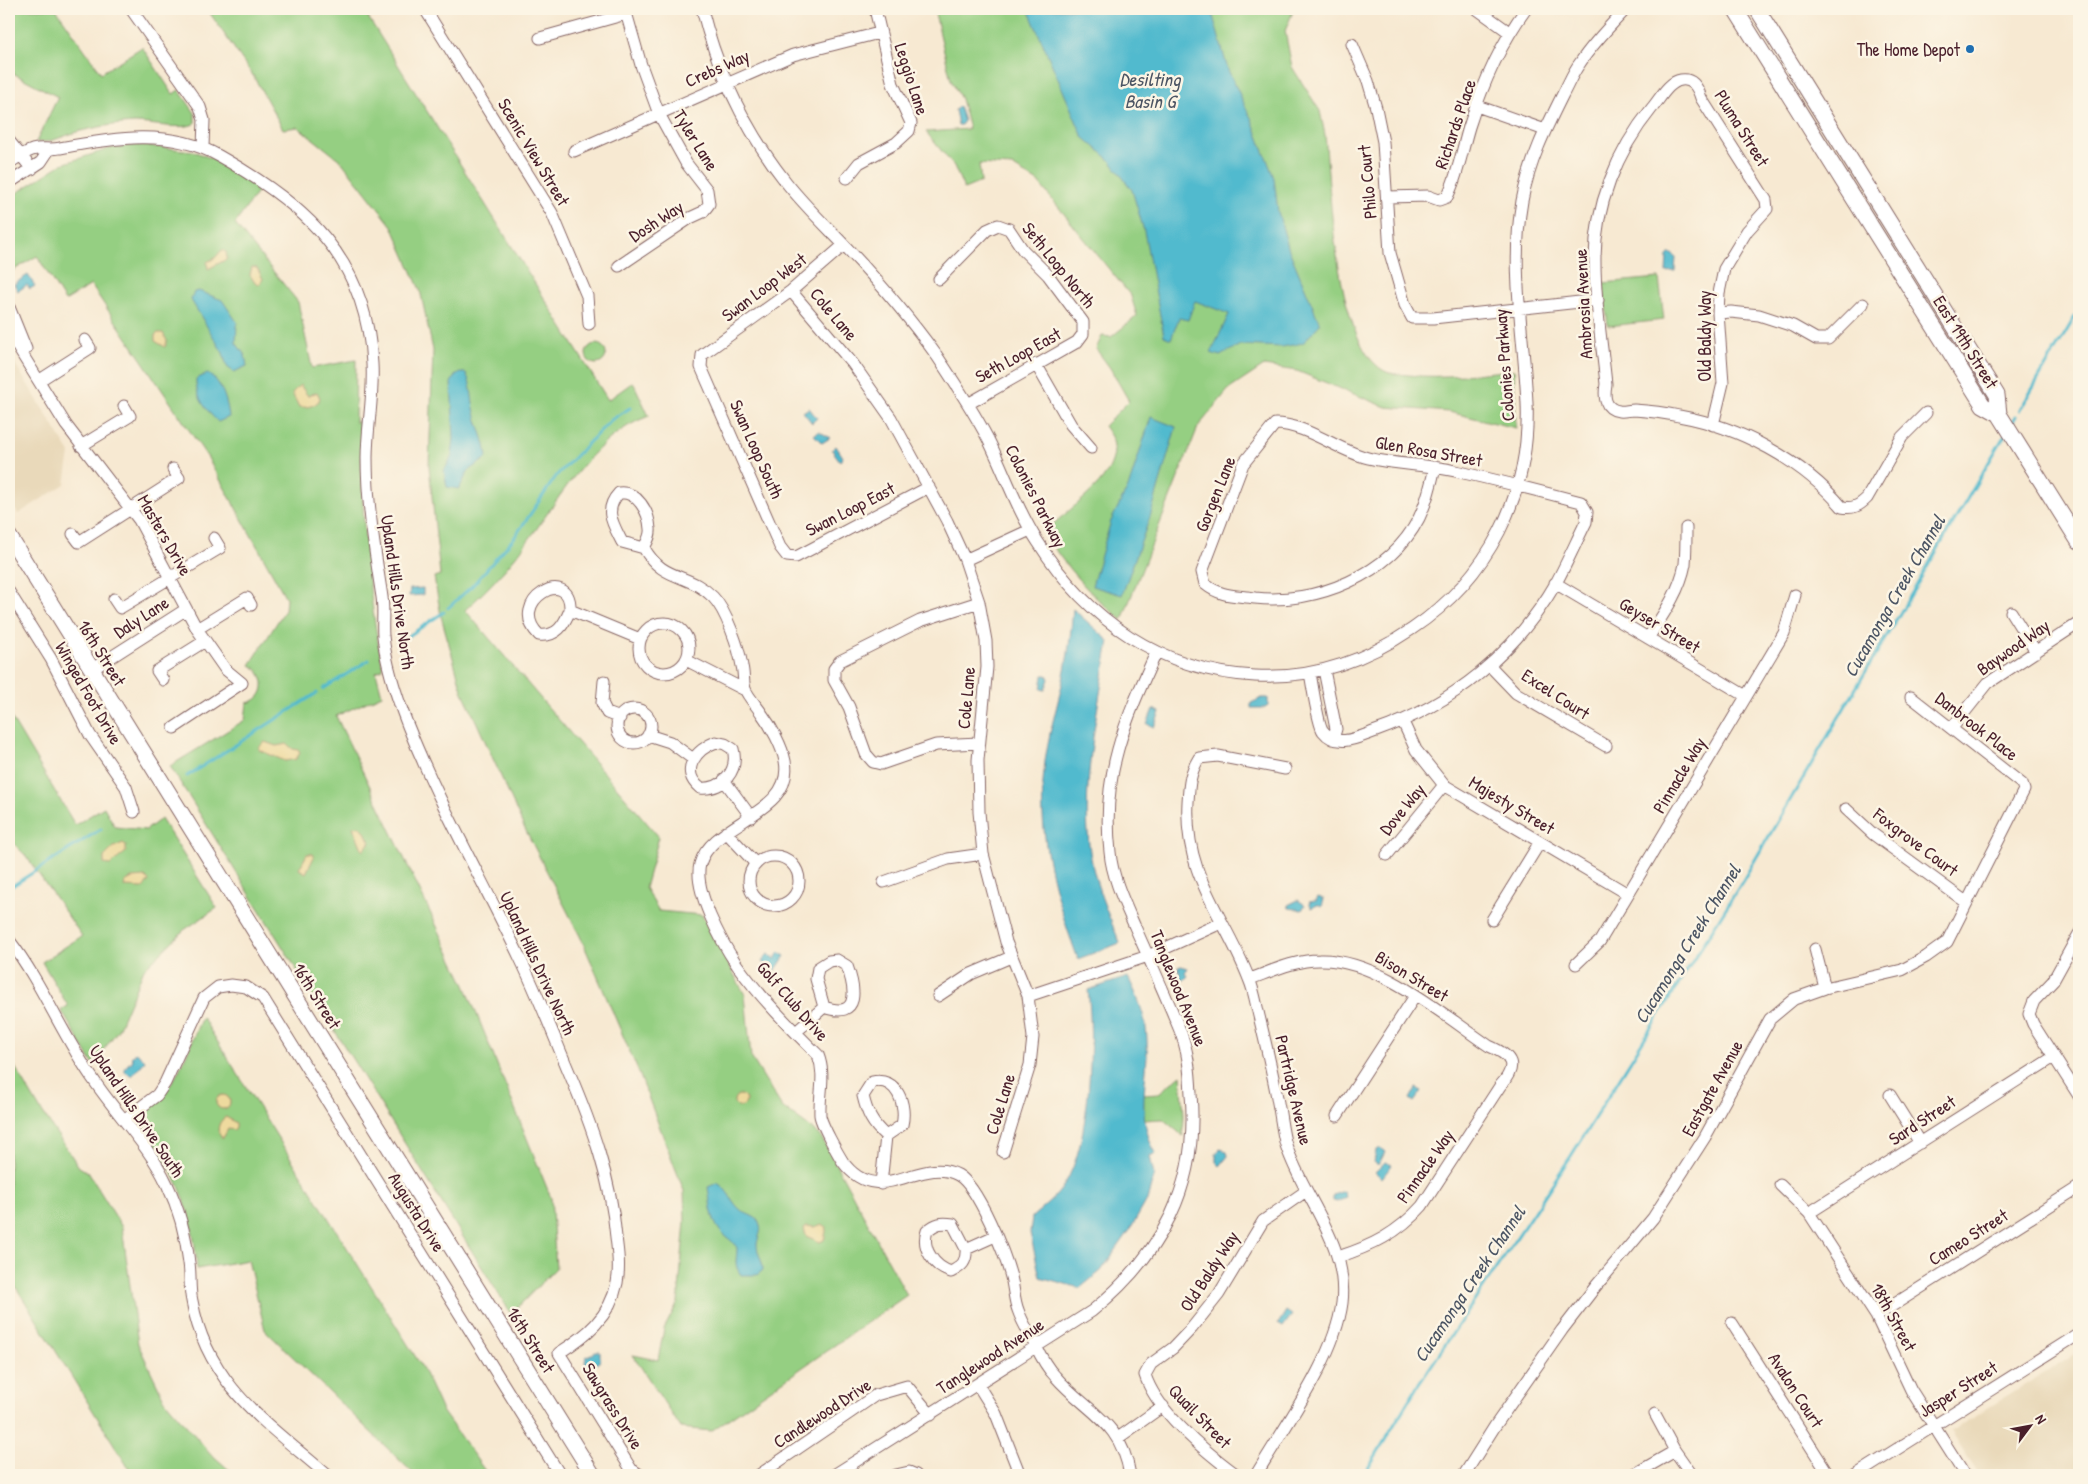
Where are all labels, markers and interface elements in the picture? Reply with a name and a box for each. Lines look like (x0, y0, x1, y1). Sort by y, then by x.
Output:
place label: The Home Depot (1857, 37, 1961, 62)
street label: Leggio Lane (889, 40, 935, 118)
street label: Crebs Way (681, 43, 754, 93)
marker: The Home Depot (1964, 43, 1976, 55)
water label: Desilting Basin G (1119, 66, 1182, 114)
street label: Richards Place (1428, 76, 1482, 172)
street label: Pluma Street (1709, 85, 1776, 172)
street label: Scenic View Street (492, 94, 576, 211)
street label: Tyler Lane (667, 104, 725, 176)
street label: Philo Court (1351, 143, 1383, 220)
street label: Dosh Way (624, 194, 688, 248)
street label: Seth Loop North (1017, 217, 1102, 314)
street label: Swan Loop West (716, 246, 812, 327)
street label: Ambrosia Avenue (1568, 248, 1598, 360)
street label: Cole Lane (804, 282, 864, 346)
street label: Old Baldy Way (1692, 290, 1717, 382)
street label: East 19th Street (1928, 291, 2005, 394)
street label: Colonies Parkway (1488, 308, 1520, 422)
street label: Seth Loop East (971, 321, 1066, 389)
street label: Swan Loop South (724, 396, 790, 503)
street label: Glen Rosa Street (1373, 429, 1485, 473)
street label: Colonies Parkway (999, 440, 1073, 552)
street label: Gorgen Lane (1189, 453, 1241, 535)
street label: Swan Loop East (801, 475, 900, 542)
street label: Masters Drive (132, 490, 198, 580)
water label: Cucamonga Creek Channel (1837, 509, 1951, 682)
street label: Upland Hills Drive North (375, 513, 421, 671)
street label: Daly Lane (109, 590, 173, 644)
street label: Geyser Street (1615, 591, 1706, 659)
street label: Baywood Way (1972, 613, 2055, 681)
street label: 16th Street (72, 615, 133, 691)
street label: Winged Foot Drive (49, 637, 129, 749)
street label: Excel Court (1517, 663, 1596, 726)
street label: Cole Lane (951, 666, 981, 730)
street label: Danbrook Place (1930, 686, 2024, 766)
street label: Pinnacle Way (1646, 732, 1712, 818)
street label: Majesty Street (1464, 770, 1560, 841)
street label: Dove Way (1373, 777, 1431, 840)
street label: Foxgrove Court (1868, 801, 1964, 883)
water label: Cucamonga Creek Channel (1627, 859, 1747, 1028)
street label: Upland Hills Drive North (494, 887, 582, 1039)
street label: Tanglewood Avenue (1144, 926, 1214, 1050)
street label: Bison Street (1371, 944, 1454, 1008)
street label: Golf Club Drive (751, 956, 835, 1046)
street label: 16th Street (287, 958, 348, 1034)
street label: Partridge Avenue (1269, 1033, 1319, 1147)
street label: Eastgate Avenue (1675, 1035, 1749, 1141)
street label: Upland Hills Drive South (83, 1040, 191, 1182)
street label: Cole Lane (979, 1071, 1021, 1137)
street label: Sard Street (1884, 1089, 1961, 1151)
street label: Pinnacle Way (1390, 1124, 1460, 1208)
street label: Augusta Drive (383, 1167, 451, 1257)
water label: Cucamonga Creek Channel (1407, 1200, 1531, 1367)
street label: Cameo Street (1923, 1202, 2013, 1271)
street label: Old Baldy Way (1174, 1226, 1245, 1316)
street label: 18th Street (1865, 1279, 1923, 1356)
street label: 16th Street (501, 1302, 562, 1378)
street label: Tanglewood Avenue (932, 1312, 1048, 1400)
street label: Avalon Court (1762, 1348, 1830, 1433)
street label: Jasper Street (1914, 1355, 2003, 1423)
street label: Sawgrass Drive (577, 1358, 649, 1454)
street label: Candlewood Drive (768, 1372, 876, 1454)
street label: Quail Street (1163, 1378, 1238, 1454)
north arrow (2006, 1402, 2056, 1452)
text: N (2031, 1411, 2052, 1428)

